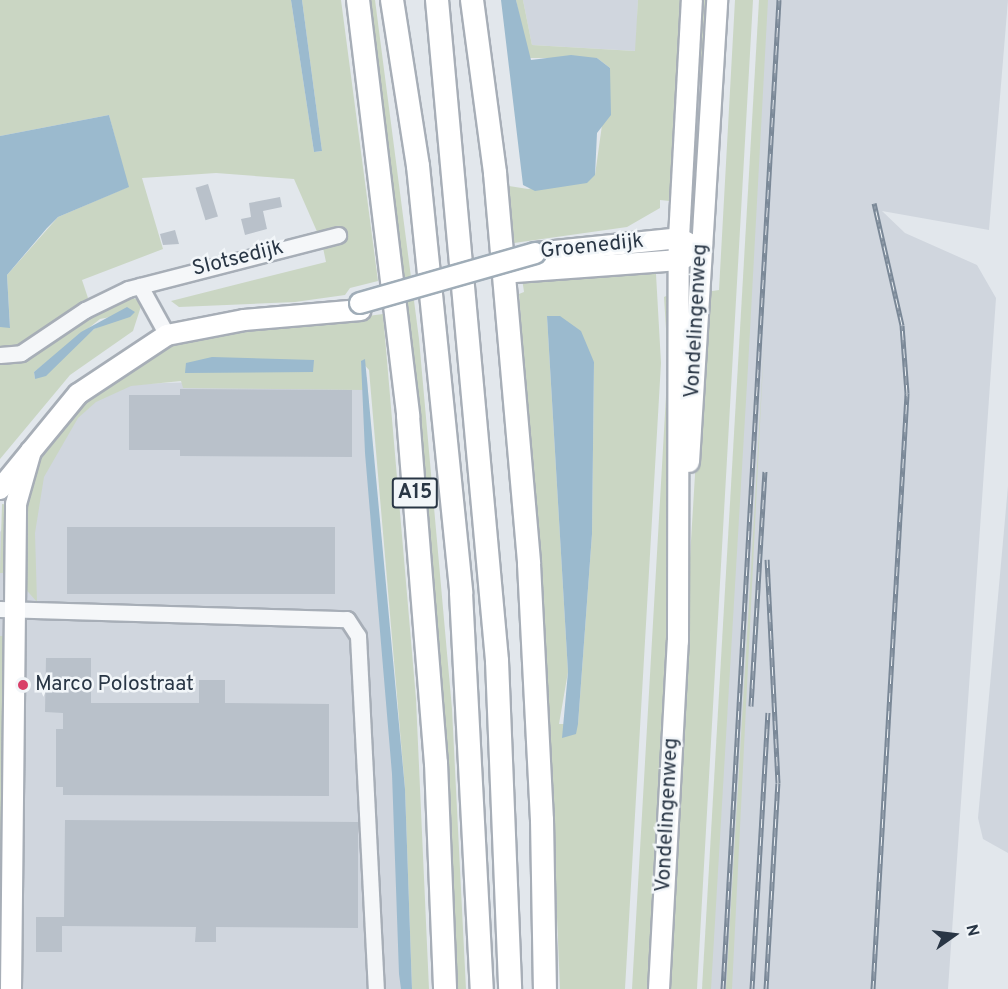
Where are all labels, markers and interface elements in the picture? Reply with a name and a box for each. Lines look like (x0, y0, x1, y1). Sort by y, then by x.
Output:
street label: Groenedijk (539, 229, 645, 265)
street label: Slotsedijk (190, 236, 286, 282)
street label: Vondelingenweg (680, 243, 714, 399)
road number: A15 (391, 476, 439, 510)
place label: Marco Polostraat (35, 672, 194, 698)
marker: Marco Polostraat (16, 678, 30, 692)
street label: Vondelingenweg (651, 737, 685, 893)
north arrow (924, 905, 984, 965)
text: N (960, 923, 983, 939)

